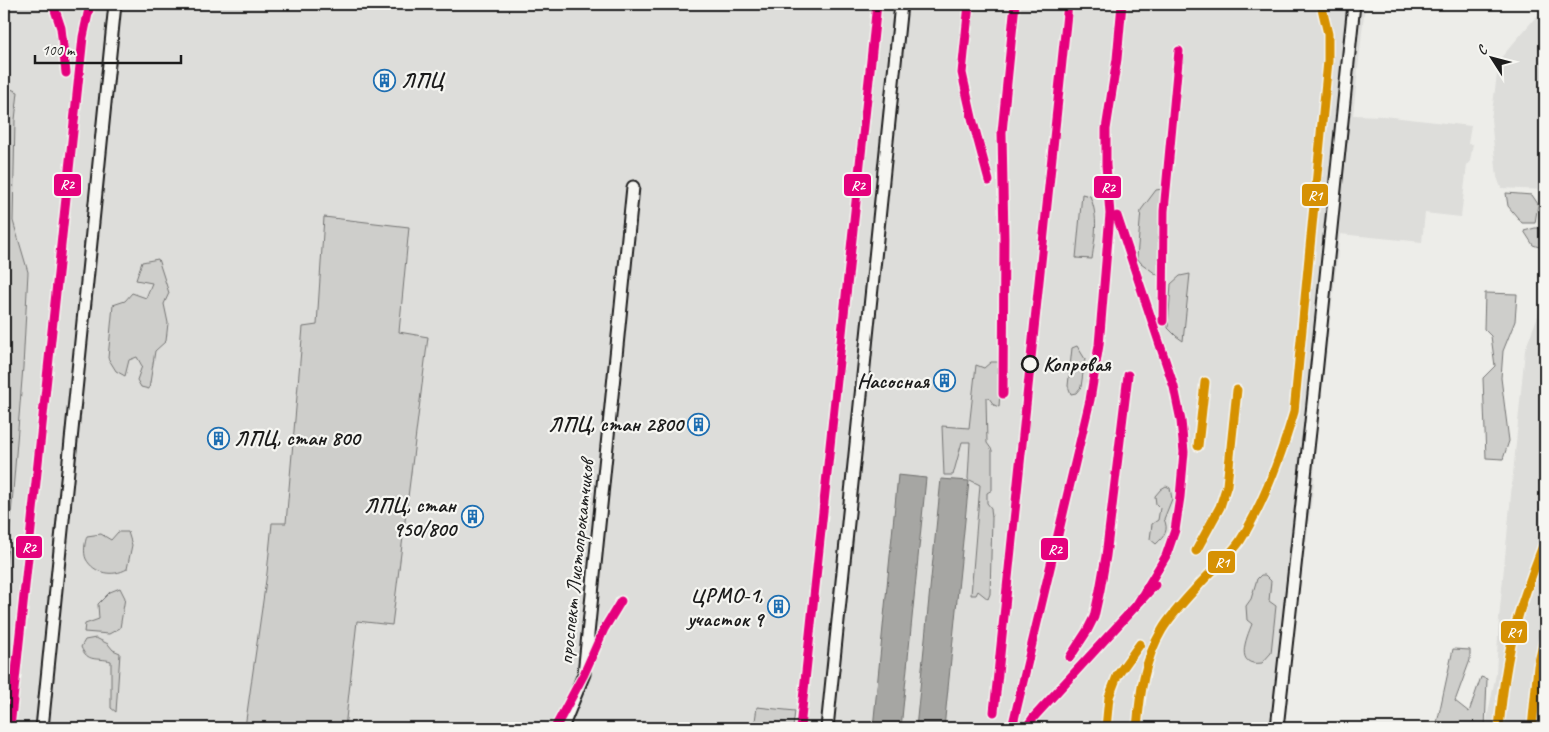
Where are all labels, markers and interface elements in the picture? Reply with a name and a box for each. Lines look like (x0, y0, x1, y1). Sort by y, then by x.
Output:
scale bar (35, 32, 181, 64)
north arrow (1466, 32, 1516, 82)
text: 100 m (42, 41, 76, 60)
text: С (1473, 41, 1492, 58)
place label: ЛПЦ (401, 67, 446, 93)
building icon: ЛПЦ (373, 68, 397, 92)
line badge: R2 (53, 173, 82, 197)
line badge: R2 (843, 173, 872, 197)
line badge: R2 (1093, 175, 1122, 199)
text: R2 (60, 176, 76, 193)
text: R2 (851, 177, 867, 194)
text: R2 (1101, 179, 1117, 196)
line badge: R1 (1301, 183, 1329, 207)
text: R1 (1308, 187, 1324, 204)
place label: Копровая (1043, 351, 1112, 377)
marker: Копровая (1021, 355, 1039, 373)
place label: Насосная (857, 368, 930, 394)
building icon: Насосная (933, 369, 957, 393)
place label: ЛПЦ, стан 2800 (548, 411, 686, 437)
building icon: ЛПЦ, стан 2800 (687, 412, 711, 436)
place label: ЛПЦ, стан 800 (234, 425, 362, 451)
building icon: ЛПЦ, стан 800 (206, 426, 230, 450)
street label: проспект Листопрокатчиков (552, 454, 600, 666)
place label: ЛПЦ, стан 950/800 (364, 492, 459, 542)
building icon: ЛПЦ, стан 950/800 (460, 505, 484, 529)
line badge: R2 (15, 535, 43, 559)
line badge: R2 (1040, 537, 1069, 561)
text: R2 (22, 539, 38, 556)
text: R2 (1048, 541, 1064, 558)
line badge: R1 (1207, 550, 1236, 574)
text: R1 (1215, 554, 1231, 571)
place label: ЦРМО-1, участок 9 (685, 582, 766, 632)
building icon: ЦРМО-1, участок 9 (767, 595, 791, 619)
line badge: R1 (1500, 620, 1528, 644)
text: R1 (1507, 624, 1523, 641)

